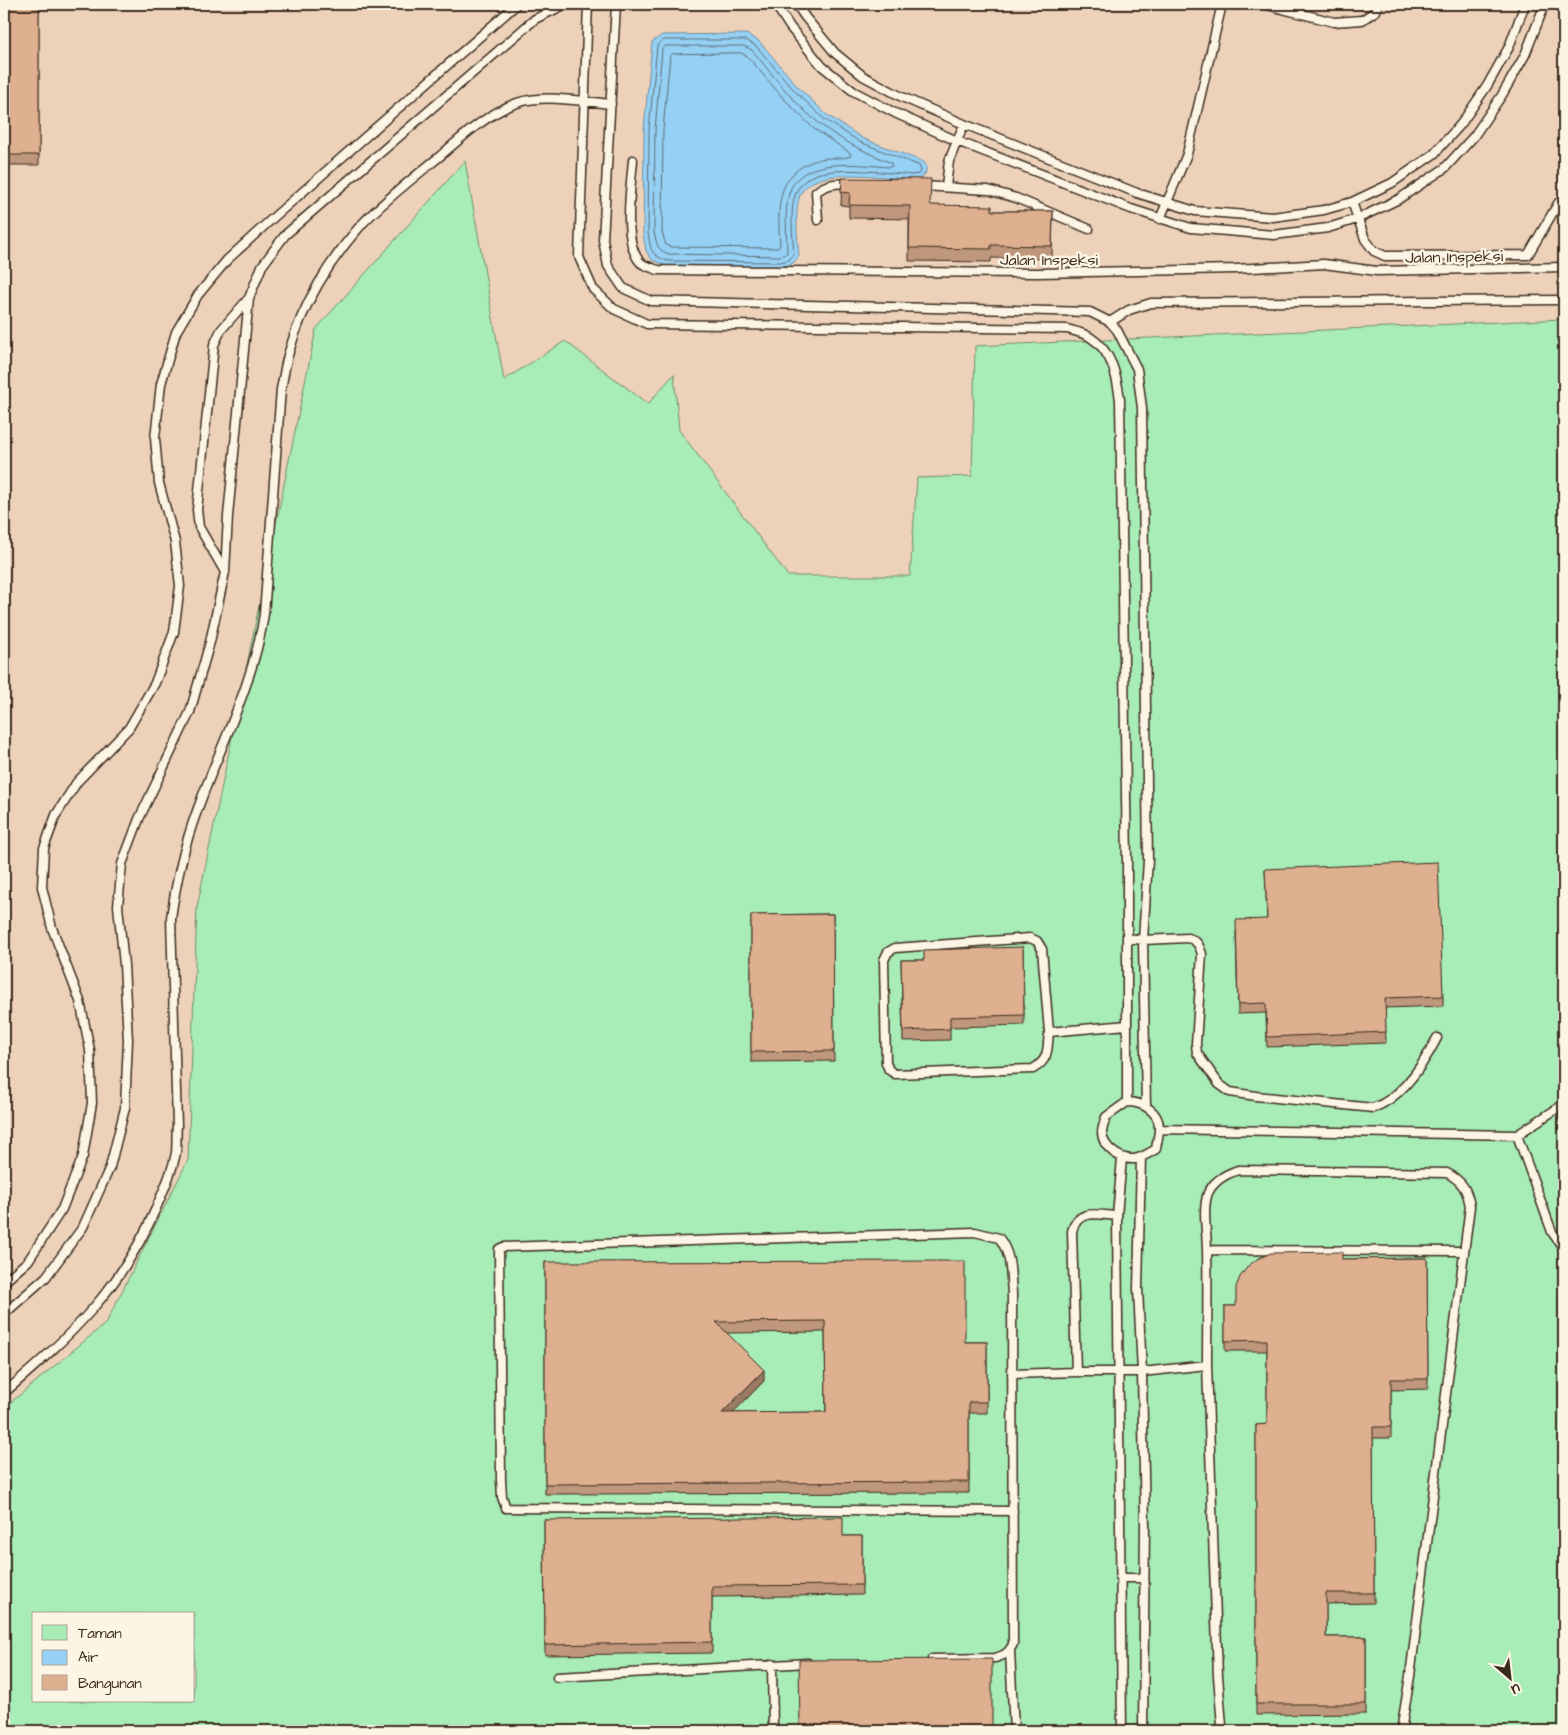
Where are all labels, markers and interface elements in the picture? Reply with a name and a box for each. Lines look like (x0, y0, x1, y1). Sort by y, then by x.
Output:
street label: Jalan Inspeksi (1405, 245, 1504, 269)
street label: Jalan Inspeksi (1000, 249, 1099, 271)
legend (32, 1612, 195, 1702)
text: Taman (78, 1623, 122, 1644)
text: Air (78, 1647, 98, 1668)
north arrow (1486, 1652, 1536, 1702)
text: Bangunan (78, 1673, 142, 1695)
text: U (1507, 1678, 1524, 1699)

